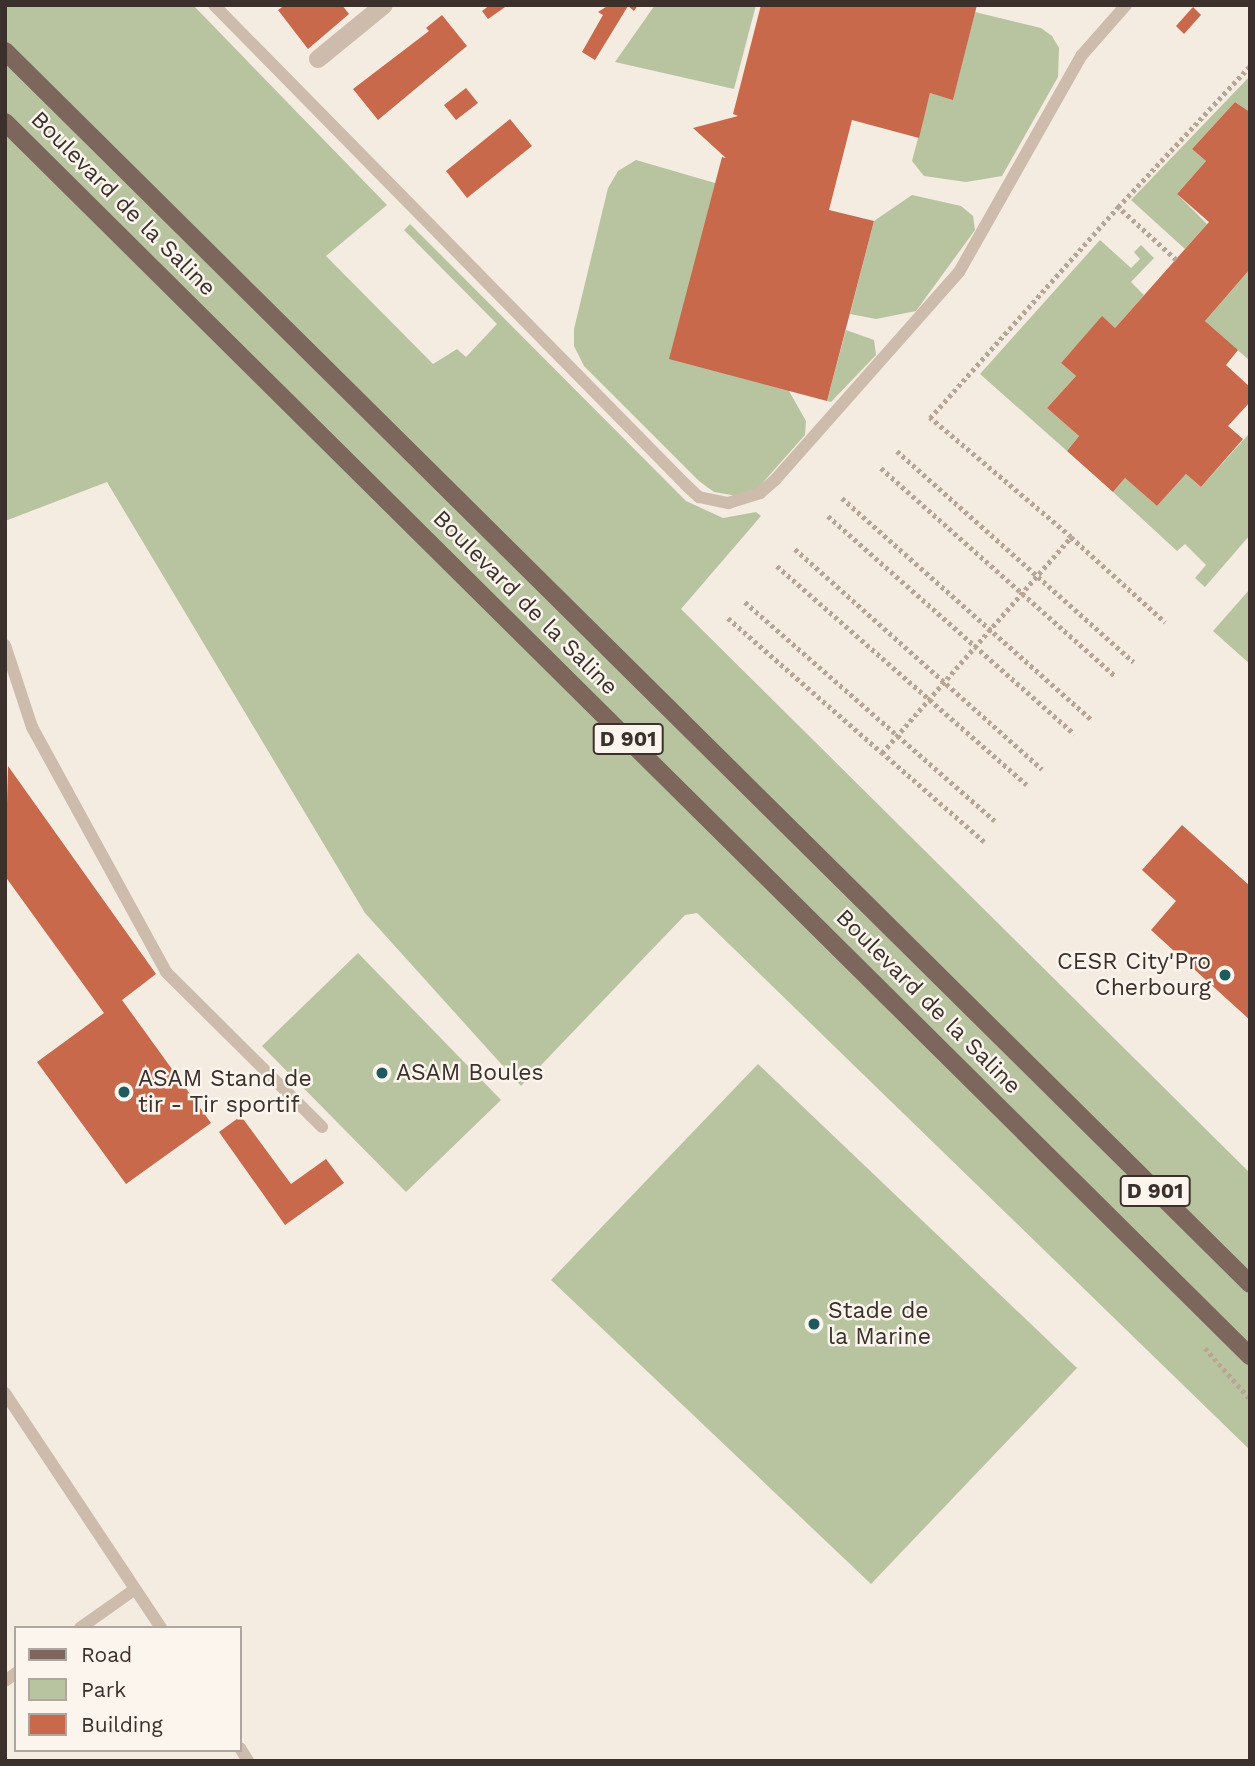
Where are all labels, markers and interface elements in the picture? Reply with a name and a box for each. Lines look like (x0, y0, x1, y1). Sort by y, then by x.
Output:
street label: Boulevard de la Saline (25, 106, 221, 302)
street label: Boulevard de la Saline (427, 505, 623, 701)
road number: D 901 (591, 722, 665, 756)
street label: Boulevard de la Saline (830, 904, 1026, 1100)
place label: CESR City'Pro Cherbourg (1057, 948, 1211, 1002)
marker: CESR City'Pro Cherbourg (1217, 967, 1233, 983)
place label: ASAM Boules (396, 1059, 544, 1087)
place label: ASAM Stand de tir - Tir sportif (138, 1065, 312, 1119)
marker: ASAM Boules (374, 1065, 390, 1081)
marker: ASAM Stand de tir - Tir sportif (116, 1084, 132, 1100)
road number: D 901 (1118, 1174, 1192, 1208)
place label: Stade de la Marine (828, 1297, 931, 1351)
marker: Stade de la Marine (806, 1316, 822, 1332)
legend (14, 1626, 242, 1752)
text: Road (81, 1642, 132, 1667)
text: Park (81, 1677, 126, 1702)
text: Building (81, 1712, 163, 1737)

